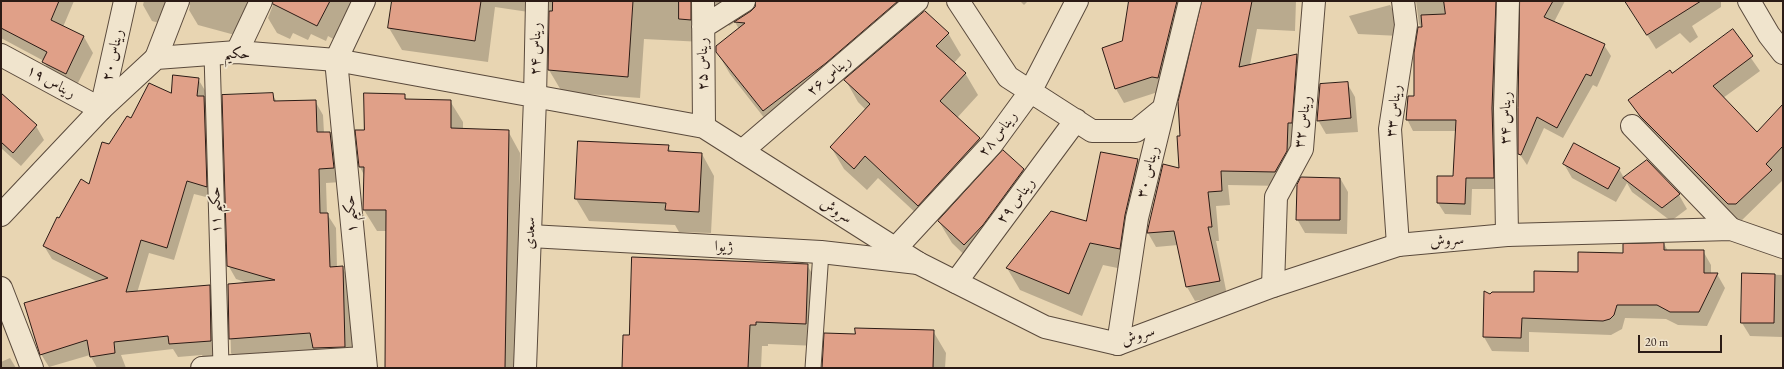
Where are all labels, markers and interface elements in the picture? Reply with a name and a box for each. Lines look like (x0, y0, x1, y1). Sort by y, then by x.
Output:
street label: ریناس ۲۴ (527, 22, 545, 76)
street label: ریناس ۲۰ (98, 27, 128, 83)
street label: ریناس ۲۵ (694, 37, 712, 91)
street label: حکیم (224, 45, 250, 63)
street label: ریناس ۲۶ (803, 52, 855, 100)
street label: ریناس ۱۹ (23, 61, 79, 103)
street label: ریناس ۳۳ (1382, 84, 1406, 138)
street label: ریناس ۳۴ (1497, 91, 1515, 145)
street label: ریناس ۳۲ (1290, 94, 1316, 150)
street label: ریناس ۲۸ (975, 108, 1021, 160)
street label: ریناس ۳۰ (1133, 144, 1163, 200)
street label: ریناس ۲۹ (993, 174, 1039, 228)
street label: حکیم ۱۱ (206, 186, 226, 234)
street label: حکیم ۱ (340, 194, 362, 234)
street label: سروش (817, 194, 855, 228)
street label: سعدی (520, 216, 540, 250)
street label: سروش (1429, 231, 1465, 251)
street label: ژیوا (714, 238, 734, 256)
street label: سروش (1119, 322, 1157, 350)
scale bar (1640, 327, 1724, 353)
text: 20 m (1645, 334, 1668, 350)

